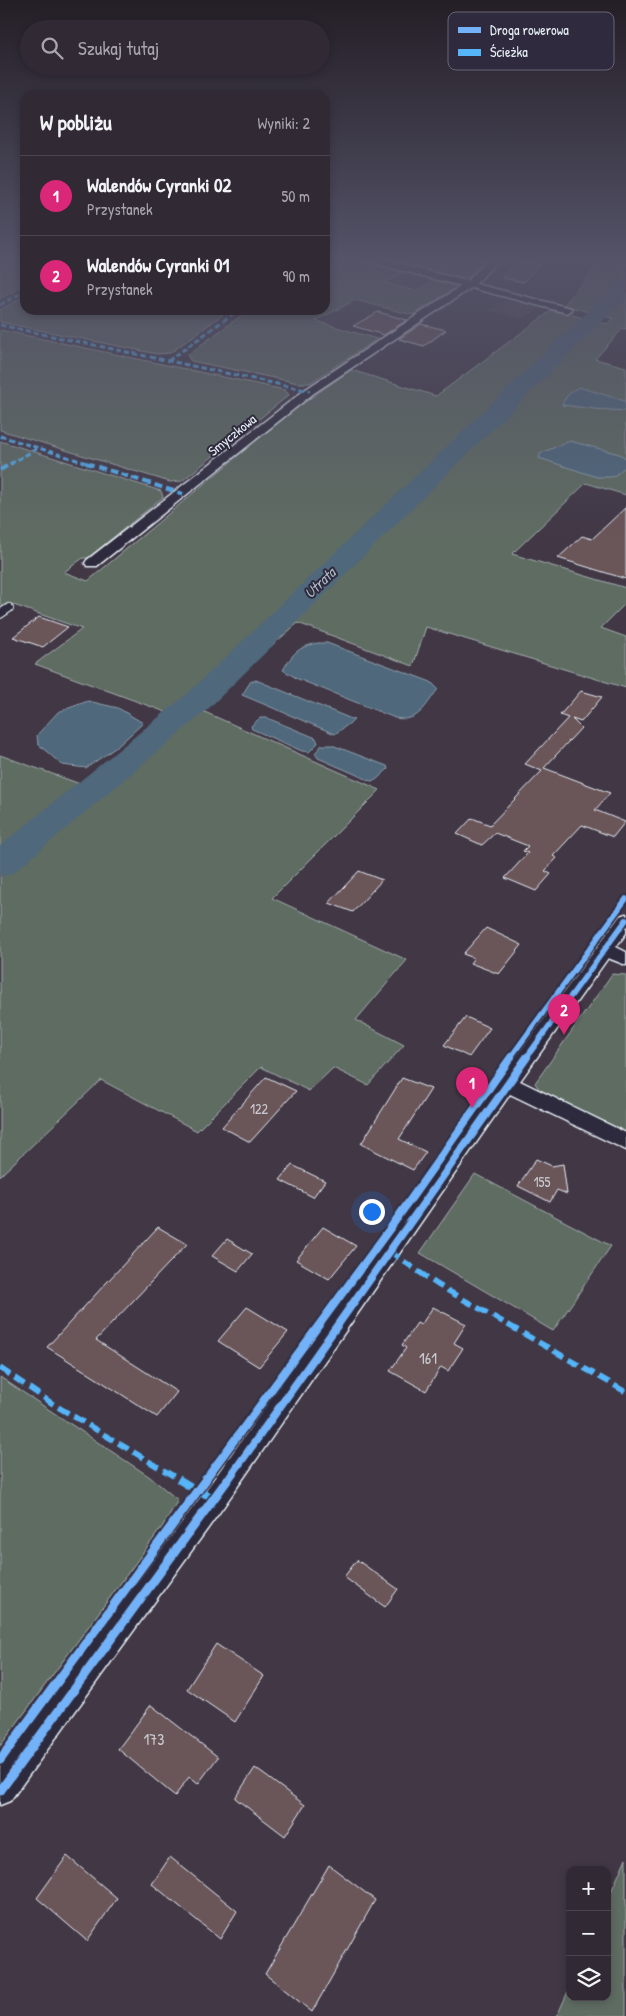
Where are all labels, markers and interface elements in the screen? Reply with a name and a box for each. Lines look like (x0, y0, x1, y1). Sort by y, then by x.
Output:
legend (448, 12, 614, 70)
search box (20, 20, 330, 75)
text: Droga rowerowa (490, 20, 569, 40)
icon: search (38, 34, 66, 62)
text: Szukaj tutaj (78, 35, 159, 61)
text: Ścieżka (490, 42, 528, 61)
text: W pobliżu (40, 108, 112, 137)
text: Wyniki: 2 (257, 112, 310, 134)
text: Walendów Cyranki 02 (87, 172, 231, 198)
text: 1 (53, 185, 59, 207)
text: 50 m (282, 185, 310, 207)
text: Przystanek (87, 198, 153, 220)
text: Walendów Cyranki 01 (87, 252, 229, 278)
text: 2 (52, 265, 60, 287)
text: 90 m (282, 265, 310, 287)
text: Przystanek (87, 278, 153, 300)
street label: Smyczkowa (204, 409, 261, 461)
water label: Utrata (299, 561, 341, 603)
pin: 2 (548, 994, 580, 1035)
pin: 1 (456, 1067, 488, 1108)
house number: 122 (250, 1099, 269, 1118)
house number: 155 (534, 1172, 551, 1191)
your location (359, 1199, 385, 1225)
house number: 161 (419, 1347, 437, 1369)
house number: 173 (144, 1728, 164, 1750)
map controls (566, 1866, 611, 2001)
button: + (566, 1866, 611, 1911)
button: − (566, 1911, 611, 1956)
button: layers (566, 1956, 611, 2001)

